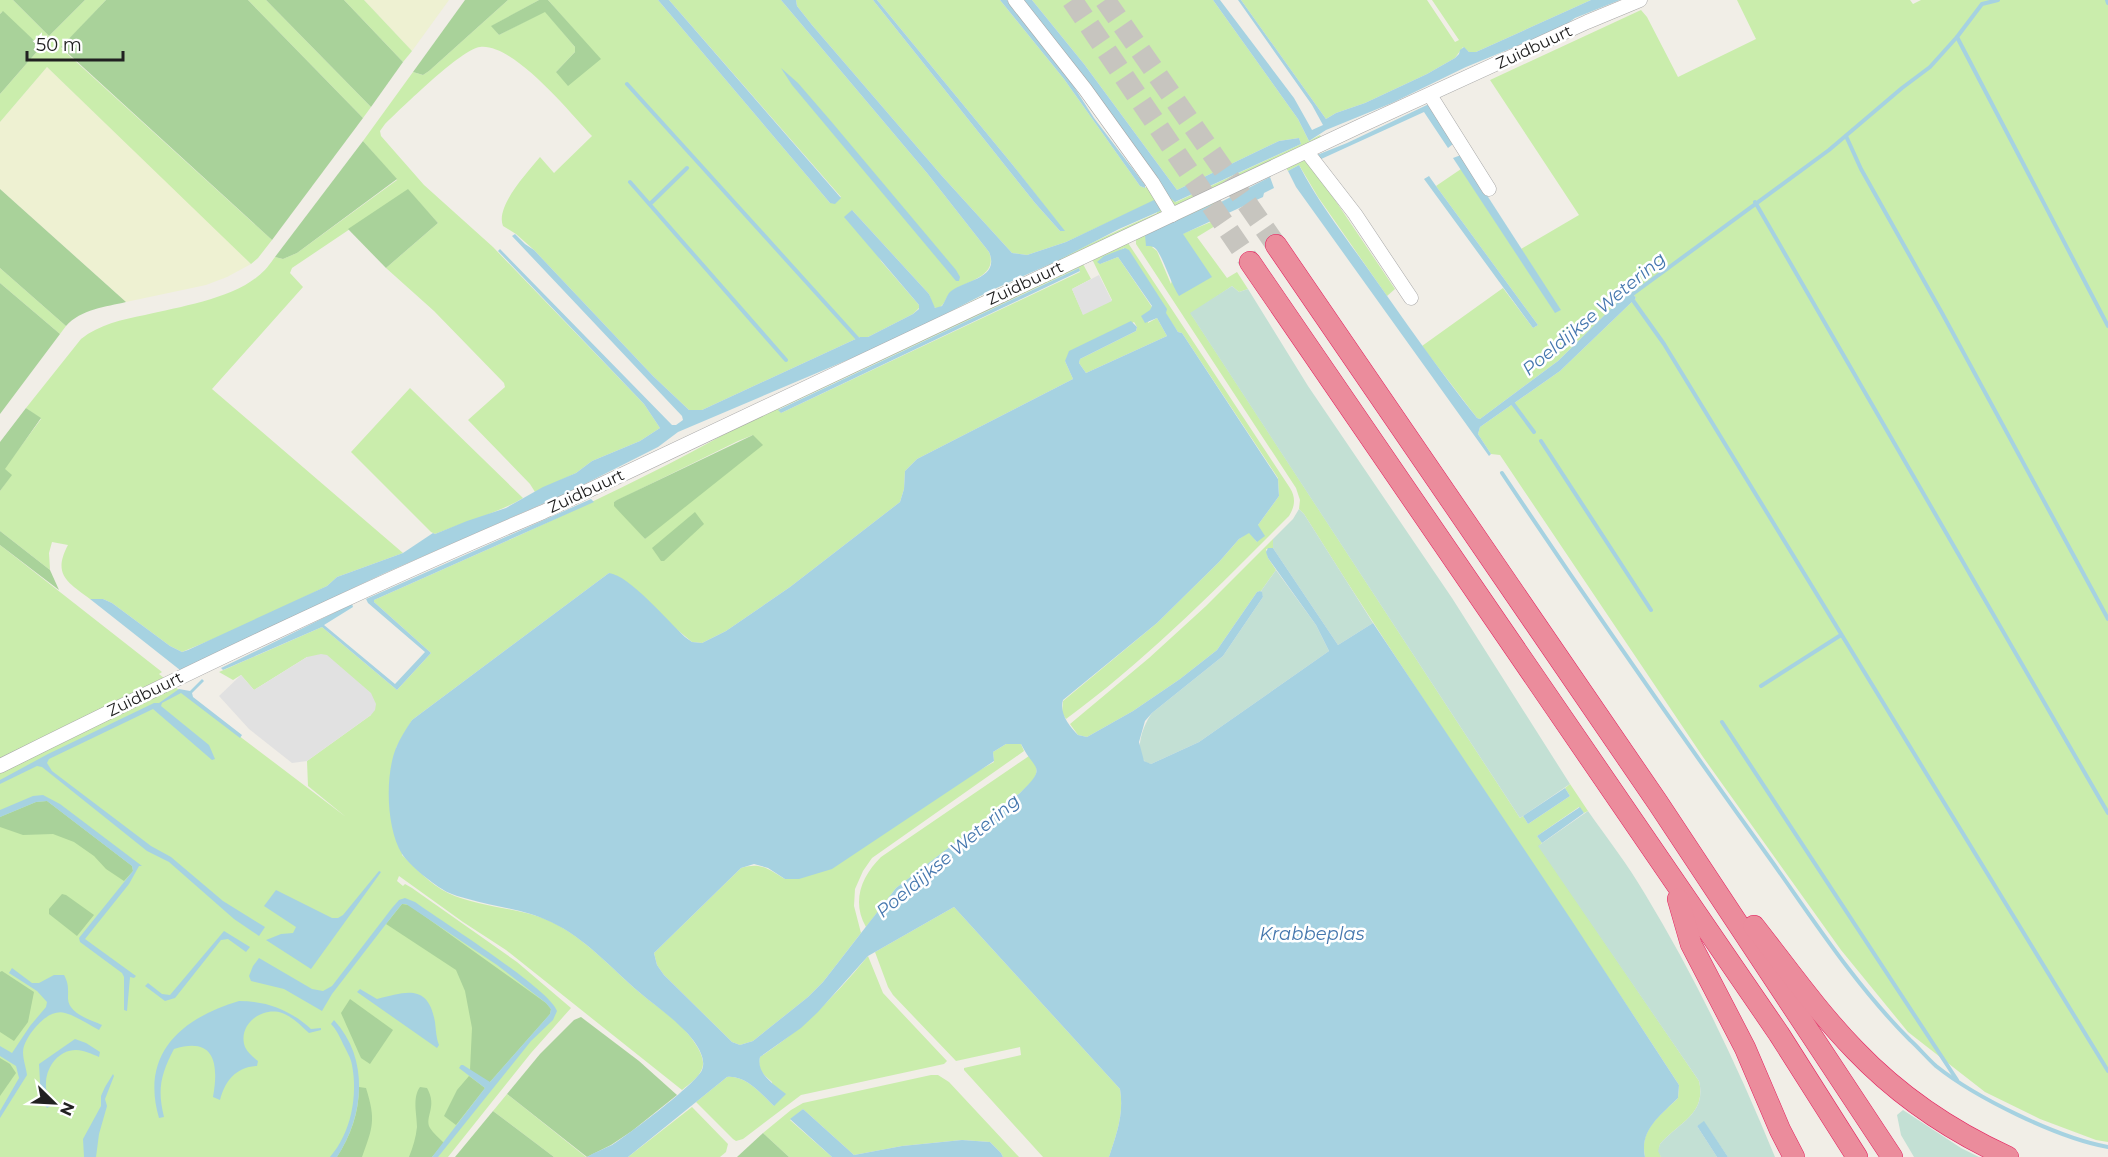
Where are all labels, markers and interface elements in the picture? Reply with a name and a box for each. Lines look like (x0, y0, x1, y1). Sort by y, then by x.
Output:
street label: Zuidbuurt (1493, 21, 1575, 73)
scale bar (27, 24, 123, 62)
text: 50 m (36, 34, 82, 56)
water label: Poeldijkse Wetering (1518, 248, 1670, 380)
street label: Zuidbuurt (984, 257, 1066, 309)
street label: Zuidbuurt (545, 465, 627, 517)
street label: Zuidbuurt (104, 667, 186, 720)
water label: Poeldijkse Wetering (872, 790, 1024, 922)
water label: Krabbeplas (1259, 923, 1365, 945)
north arrow (24, 1073, 84, 1133)
text: N (56, 1099, 79, 1119)

